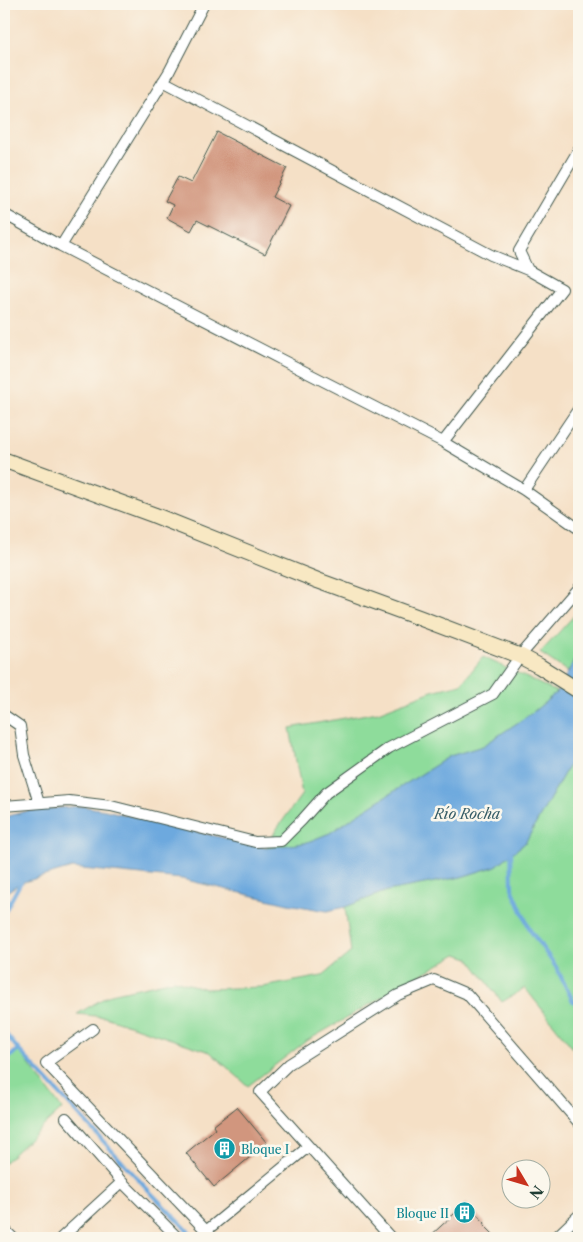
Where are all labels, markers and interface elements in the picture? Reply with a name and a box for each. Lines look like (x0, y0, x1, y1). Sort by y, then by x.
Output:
water label: Río Rocha (433, 805, 501, 823)
building icon: Bloque I (213, 1137, 237, 1161)
place label: Bloque I (241, 1142, 289, 1157)
north arrow (500, 1160, 550, 1210)
text: N (525, 1182, 547, 1202)
building icon: Bloque II (453, 1201, 477, 1225)
place label: Bloque II (396, 1206, 449, 1221)

